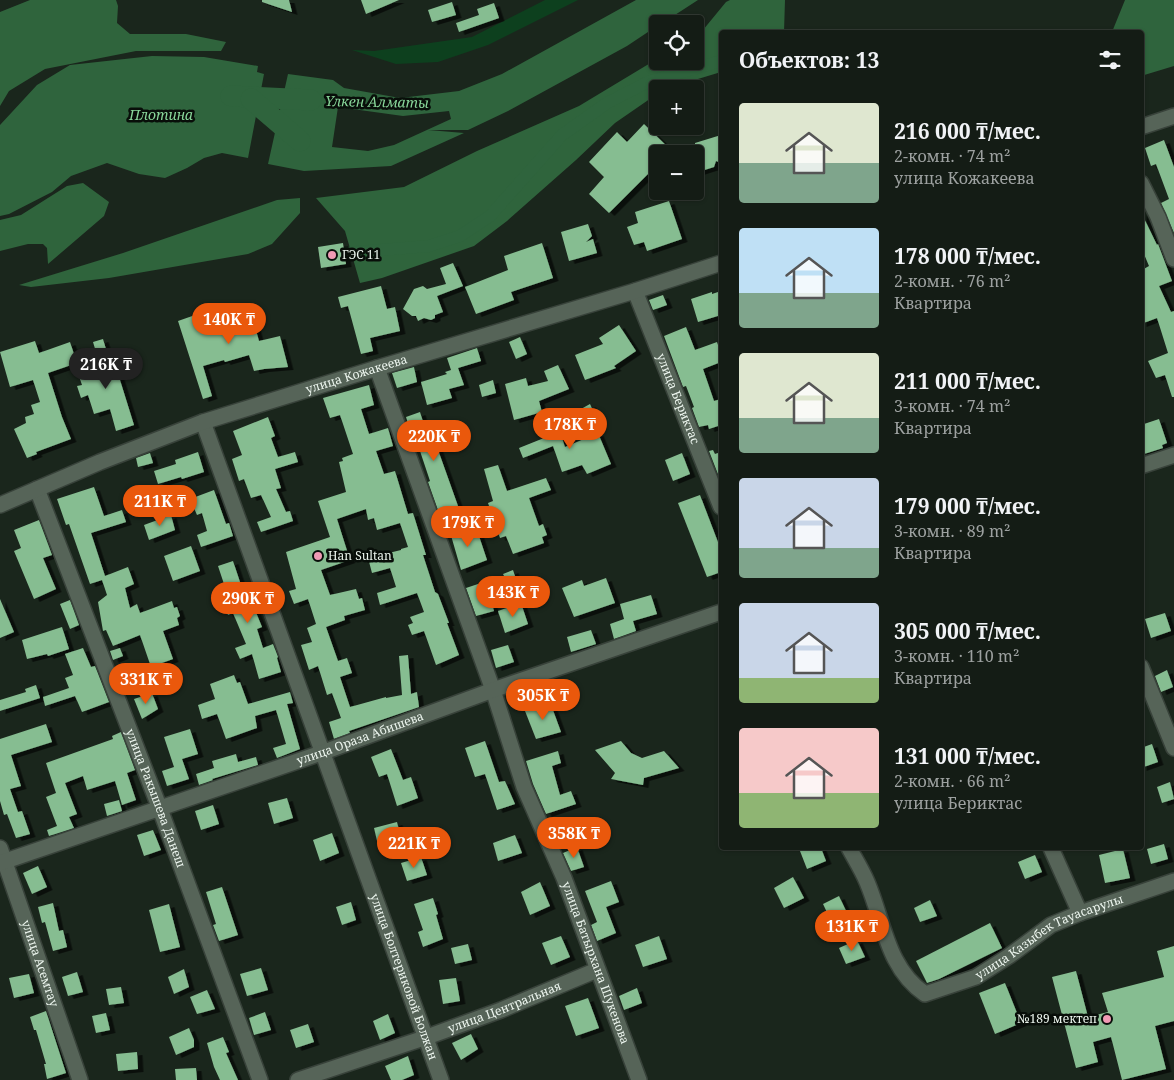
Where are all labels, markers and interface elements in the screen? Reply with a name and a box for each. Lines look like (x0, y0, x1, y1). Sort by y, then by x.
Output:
map controls (649, 15, 704, 200)
button: locate (649, 15, 704, 70)
text: Объектов: 13 (739, 46, 879, 74)
icon: filters (1096, 46, 1124, 74)
button: + (649, 80, 704, 135)
water label: Үлкен Алматы (325, 91, 429, 112)
water label: Плотина (128, 105, 193, 124)
text: 216 000 ₸/мес. (894, 117, 1041, 145)
icon: home (779, 123, 839, 183)
button: − (649, 145, 704, 200)
text: 2-комн. · 74 m² (894, 145, 1010, 167)
text: улица Кожакеева (894, 167, 1035, 189)
text: 178 000 ₸/мес. (894, 242, 1041, 270)
place label: ГЭС 11 (342, 246, 380, 263)
icon: home (779, 248, 839, 308)
marker: ГЭС 11 (326, 249, 338, 261)
text: 2-комн. · 76 m² (894, 270, 1010, 292)
text: Квартира (894, 292, 972, 314)
pin: 140K ₸ (188, 302, 270, 345)
text: 140K ₸ (203, 308, 255, 330)
pin: 216K ₸ (65, 348, 147, 390)
street label: улица Кожакеева (303, 350, 409, 398)
street label: улица Бериктас (653, 351, 704, 446)
text: 216K ₸ (80, 353, 132, 375)
text: 211 000 ₸/мес. (894, 367, 1041, 395)
icon: home (779, 373, 839, 433)
text: 3-комн. · 74 m² (894, 395, 1010, 417)
pin: 178K ₸ (529, 408, 611, 450)
text: 178K ₸ (544, 413, 596, 435)
text: Квартира (894, 417, 972, 439)
pin: 220K ₸ (393, 420, 475, 462)
text: 220K ₸ (408, 425, 460, 447)
pin: 211K ₸ (119, 484, 201, 527)
text: 211K ₸ (134, 490, 186, 512)
text: 179 000 ₸/мес. (894, 492, 1041, 520)
icon: home (779, 498, 839, 558)
pin: 179K ₸ (427, 506, 509, 548)
text: 179K ₸ (442, 511, 494, 533)
text: 3-комн. · 89 m² (894, 520, 1010, 542)
text: Квартира (894, 542, 972, 564)
place label: Han Sultan (328, 547, 392, 564)
marker: Han Sultan (312, 550, 324, 562)
pin: 143K ₸ (472, 576, 554, 618)
text: 143K ₸ (487, 581, 539, 603)
pin: 290K ₸ (207, 582, 289, 624)
text: 290K ₸ (222, 587, 274, 609)
text: 305 000 ₸/мес. (894, 617, 1041, 645)
icon: home (779, 623, 839, 683)
text: 3-комн. · 110 m² (894, 645, 1019, 667)
pin: 331K ₸ (105, 662, 187, 705)
text: Квартира (894, 667, 972, 689)
text: 331K ₸ (120, 668, 172, 690)
pin: 305K ₸ (502, 678, 584, 721)
text: 305K ₸ (517, 684, 569, 706)
street label: улица Ораза Абишева (294, 707, 426, 769)
street label: улица Ракышева Данеш (122, 726, 190, 870)
text: 131 000 ₸/мес. (894, 742, 1041, 770)
icon: home (779, 748, 839, 808)
text: 2-комн. · 66 m² (894, 770, 1010, 792)
text: улица Бериктас (894, 792, 1022, 814)
pin: 358K ₸ (533, 816, 615, 859)
text: 358K ₸ (548, 822, 600, 844)
pin: 221K ₸ (373, 826, 455, 869)
text: 221K ₸ (388, 832, 440, 854)
street label: улица Батырхана Шукенова (558, 879, 634, 1046)
street label: улица Казыбек Тауасарулы (972, 890, 1125, 983)
street label: улица Болтериковой Болжан (366, 891, 442, 1062)
pin: 131K ₸ (811, 910, 893, 952)
text: 131K ₸ (826, 915, 878, 937)
street label: улица Асемтау (17, 917, 63, 1009)
street label: улица Центральная (445, 977, 564, 1037)
place label: №189 мектеп (1017, 1010, 1097, 1027)
marker: №189 мектеп (1101, 1013, 1113, 1025)

